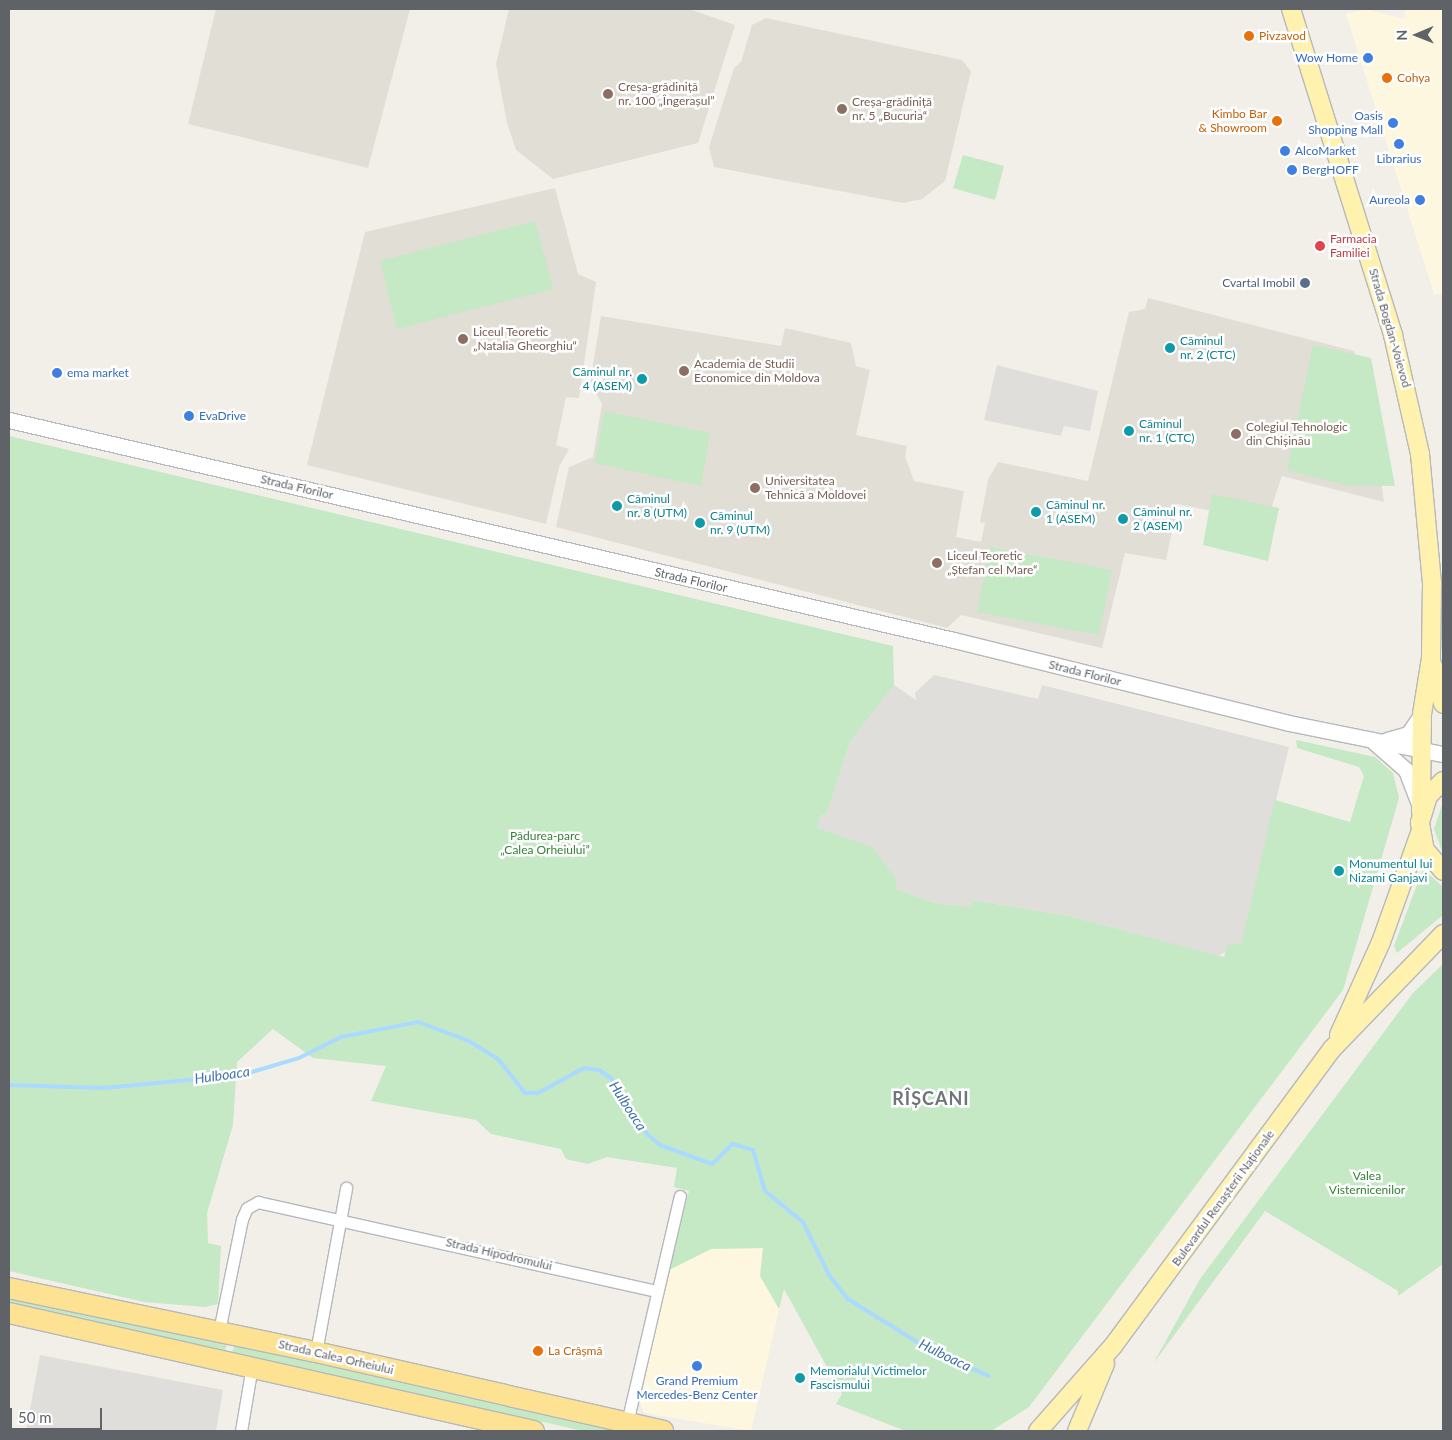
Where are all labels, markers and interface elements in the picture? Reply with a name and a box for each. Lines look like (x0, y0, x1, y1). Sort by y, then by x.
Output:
north arrow (1392, 10, 1442, 60)
place label: Pivzavod (1259, 29, 1306, 43)
marker: Pivzavod (1243, 30, 1255, 42)
text: N (1393, 30, 1410, 41)
place label: Wow Home (1295, 51, 1358, 65)
marker: Wow Home (1362, 52, 1374, 64)
place label: Cohya (1397, 71, 1430, 85)
marker: Cohya (1381, 72, 1393, 84)
place label: Creșa-grădiniță nr. 100 „Îngerașul” (618, 80, 715, 108)
marker: Creșa-grădiniță nr. 100 „Îngerașul” (602, 88, 614, 100)
place label: Creșa-grădiniță nr. 5 „Bucuria“ (852, 95, 932, 123)
marker: Creșa-grădiniță nr. 5 „Bucuria“ (836, 103, 848, 115)
place label: Kimbo Bar & Showroom (1199, 107, 1267, 135)
place label: Oasis Shopping Mall (1308, 109, 1383, 137)
marker: Kimbo Bar & Showroom (1271, 115, 1283, 127)
marker: Oasis Shopping Mall (1387, 117, 1399, 129)
marker: Librarius (1393, 138, 1405, 150)
place label: AlcoMarket (1295, 144, 1356, 158)
marker: AlcoMarket (1279, 145, 1291, 157)
place label: Librarius (1376, 152, 1422, 166)
place label: BergHOFF (1302, 163, 1359, 177)
marker: BergHOFF (1286, 164, 1298, 176)
place label: Aureola (1369, 193, 1410, 207)
marker: Aureola (1414, 194, 1426, 206)
place label: Farmacia Familiei (1330, 232, 1377, 260)
marker: Farmacia Familiei (1314, 240, 1326, 252)
street label: Strada Bogdan-Voievod (1366, 267, 1414, 389)
place label: Cvartal Imobil (1222, 276, 1295, 290)
marker: Cvartal Imobil (1299, 277, 1311, 289)
place label: Liceul Teoretic „Natalia Gheorghiu“ (473, 325, 577, 353)
marker: Liceul Teoretic „Natalia Gheorghiu“ (457, 333, 469, 345)
place label: Căminul nr. 2 (CTC) (1180, 334, 1235, 362)
marker: Căminul nr. 2 (CTC) (1164, 342, 1176, 354)
place label: Academia de Studii Economice din Moldova (694, 357, 820, 385)
place label: Căminul nr. 4 (ASEM) (573, 365, 632, 393)
marker: Academia de Studii Economice din Moldova (678, 365, 690, 377)
place label: ema market (67, 366, 129, 380)
marker: ema market (51, 367, 63, 379)
marker: Căminul nr. 4 (ASEM) (636, 373, 648, 385)
place label: EvaDrive (199, 409, 246, 423)
marker: EvaDrive (183, 410, 195, 422)
place label: Căminul nr. 1 (CTC) (1139, 417, 1194, 445)
place label: Colegiul Tehnologic din Chișinău (1246, 420, 1348, 448)
marker: Căminul nr. 1 (CTC) (1123, 425, 1135, 437)
marker: Colegiul Tehnologic din Chișinău (1230, 428, 1242, 440)
street label: Strada Florilor (259, 472, 335, 502)
place label: Universitatea Tehnică a Moldovei (765, 474, 866, 502)
marker: Universitatea Tehnică a Moldovei (749, 482, 761, 494)
place label: Căminul nr. 8 (UTM) (627, 492, 687, 520)
place label: Căminul nr. 1 (ASEM) (1046, 498, 1105, 526)
marker: Căminul nr. 8 (UTM) (611, 500, 623, 512)
place label: Căminul nr. 2 (ASEM) (1133, 505, 1192, 533)
marker: Căminul nr. 1 (ASEM) (1030, 506, 1042, 518)
place label: Căminul nr. 9 (UTM) (710, 509, 770, 537)
marker: Căminul nr. 2 (ASEM) (1117, 513, 1129, 525)
marker: Căminul nr. 9 (UTM) (694, 517, 706, 529)
place label: Liceul Teoretic „Ștefan cel Mare“ (947, 549, 1037, 577)
marker: Liceul Teoretic „Ștefan cel Mare“ (931, 557, 943, 569)
street label: Strada Florilor (653, 565, 729, 595)
street label: Strada Florilor (1047, 657, 1123, 689)
park label: Pădurea-parc „Calea Orheiului” (500, 829, 590, 857)
place label: Monumentul lui Nizami Ganjavi (1349, 857, 1432, 885)
marker: Monumentul lui Nizami Ganjavi (1333, 865, 1345, 877)
water label: Hulboaca (193, 1063, 251, 1087)
water label: Hulboaca (606, 1078, 650, 1134)
district label: RÎȘCANI (891, 1087, 971, 1109)
street label: Bulevardul Renașterii Naționale (1169, 1127, 1277, 1269)
park label: Valea Visternicenilor (1329, 1169, 1405, 1197)
street label: Strada Hipodromului (444, 1235, 554, 1273)
water label: Hulboaca (916, 1335, 974, 1375)
street label: Strada Calea Orheiului (277, 1337, 395, 1377)
place label: La Crâșmă (548, 1344, 602, 1358)
marker: La Crâșmă (532, 1345, 544, 1357)
marker: Grand Premium Mercedes-Benz Center (691, 1360, 703, 1372)
place label: Memorialul Victimelor Fascismului (810, 1364, 927, 1392)
marker: Memorialul Victimelor Fascismului (794, 1372, 806, 1384)
place label: Grand Premium Mercedes-Benz Center (636, 1374, 758, 1402)
scale bar (12, 1398, 105, 1430)
text: 50 m (18, 1408, 52, 1426)

